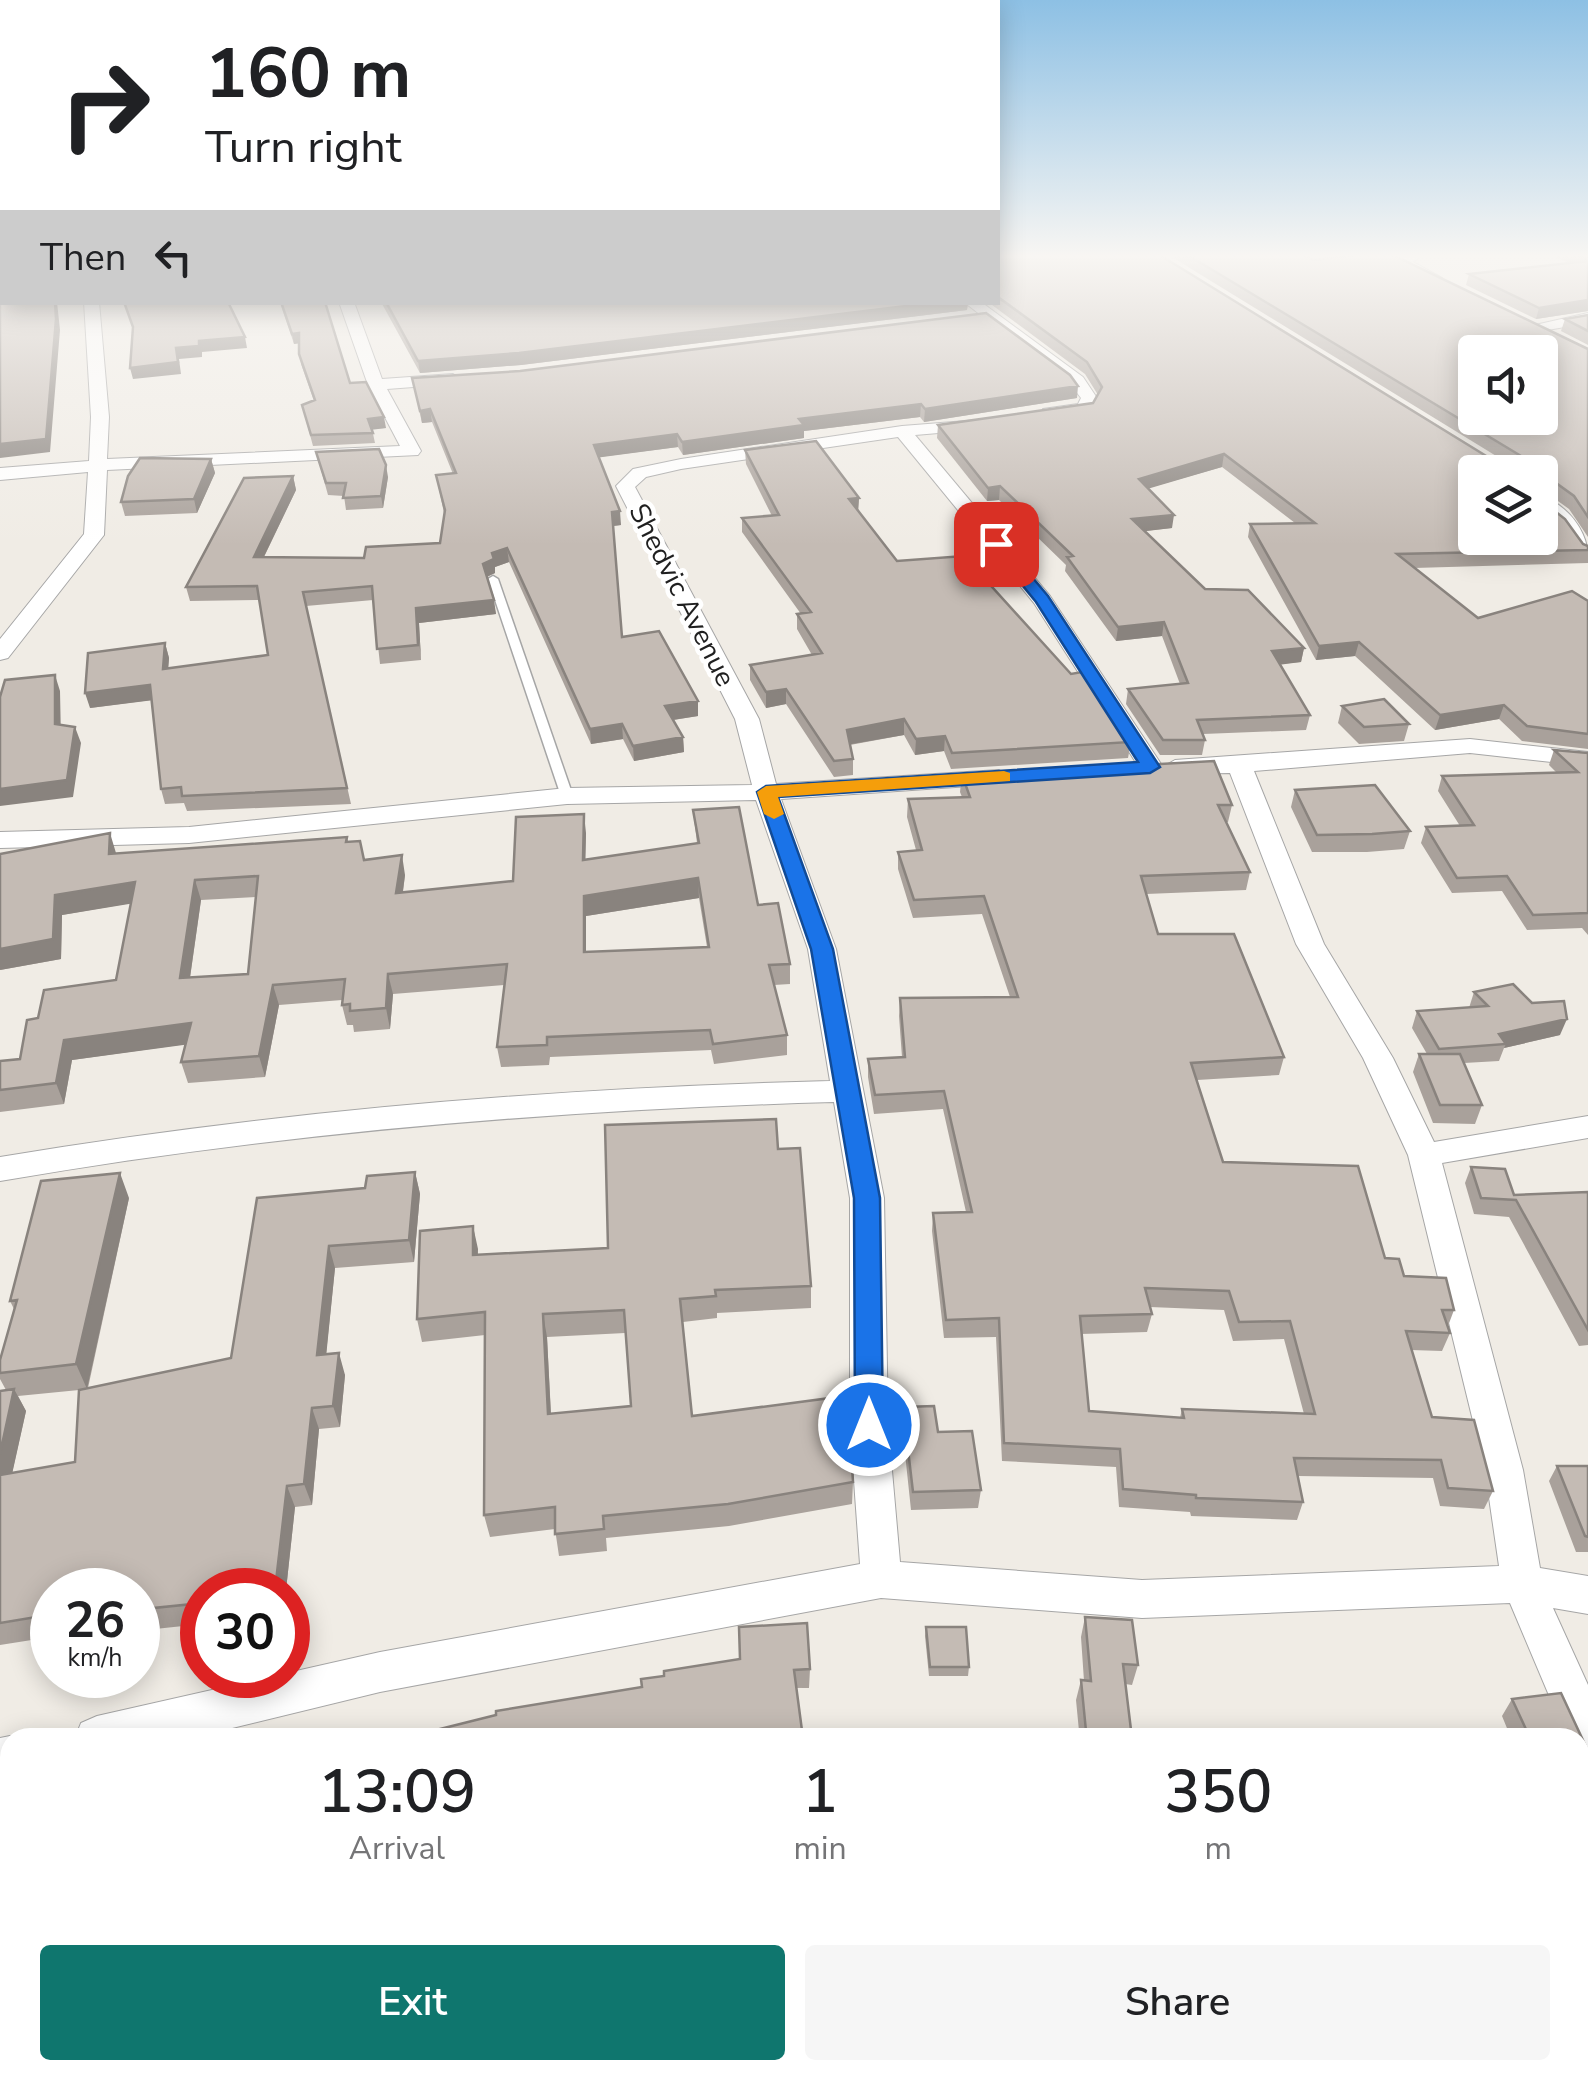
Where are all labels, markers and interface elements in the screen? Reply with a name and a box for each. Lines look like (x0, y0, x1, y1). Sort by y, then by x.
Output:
text: 160 m (205, 26, 411, 122)
icon: right (40, 40, 170, 170)
text: Turn right (205, 117, 402, 178)
icon: left (146, 230, 201, 285)
text: Then (40, 232, 126, 283)
map controls (1458, 335, 1558, 555)
button: sound (1458, 335, 1558, 435)
button: layers (1458, 455, 1558, 555)
street label: Shedvic Avenue (620, 497, 744, 693)
pin (954, 502, 1039, 587)
icon: arrive (969, 517, 1024, 572)
position arrow (817, 1373, 921, 1477)
speed limit sign: 30 (180, 1568, 310, 1698)
text: 26 (65, 1586, 125, 1655)
text: km/h (67, 1641, 123, 1675)
text: 13:09 (318, 1751, 476, 1833)
text: 1 (802, 1751, 838, 1833)
text: 350 (1164, 1751, 1272, 1833)
text: Arrival (349, 1827, 445, 1870)
text: min (794, 1827, 847, 1870)
text: m (1205, 1827, 1232, 1870)
button: Exit (40, 1945, 785, 2060)
button: Share (805, 1945, 1550, 2060)

